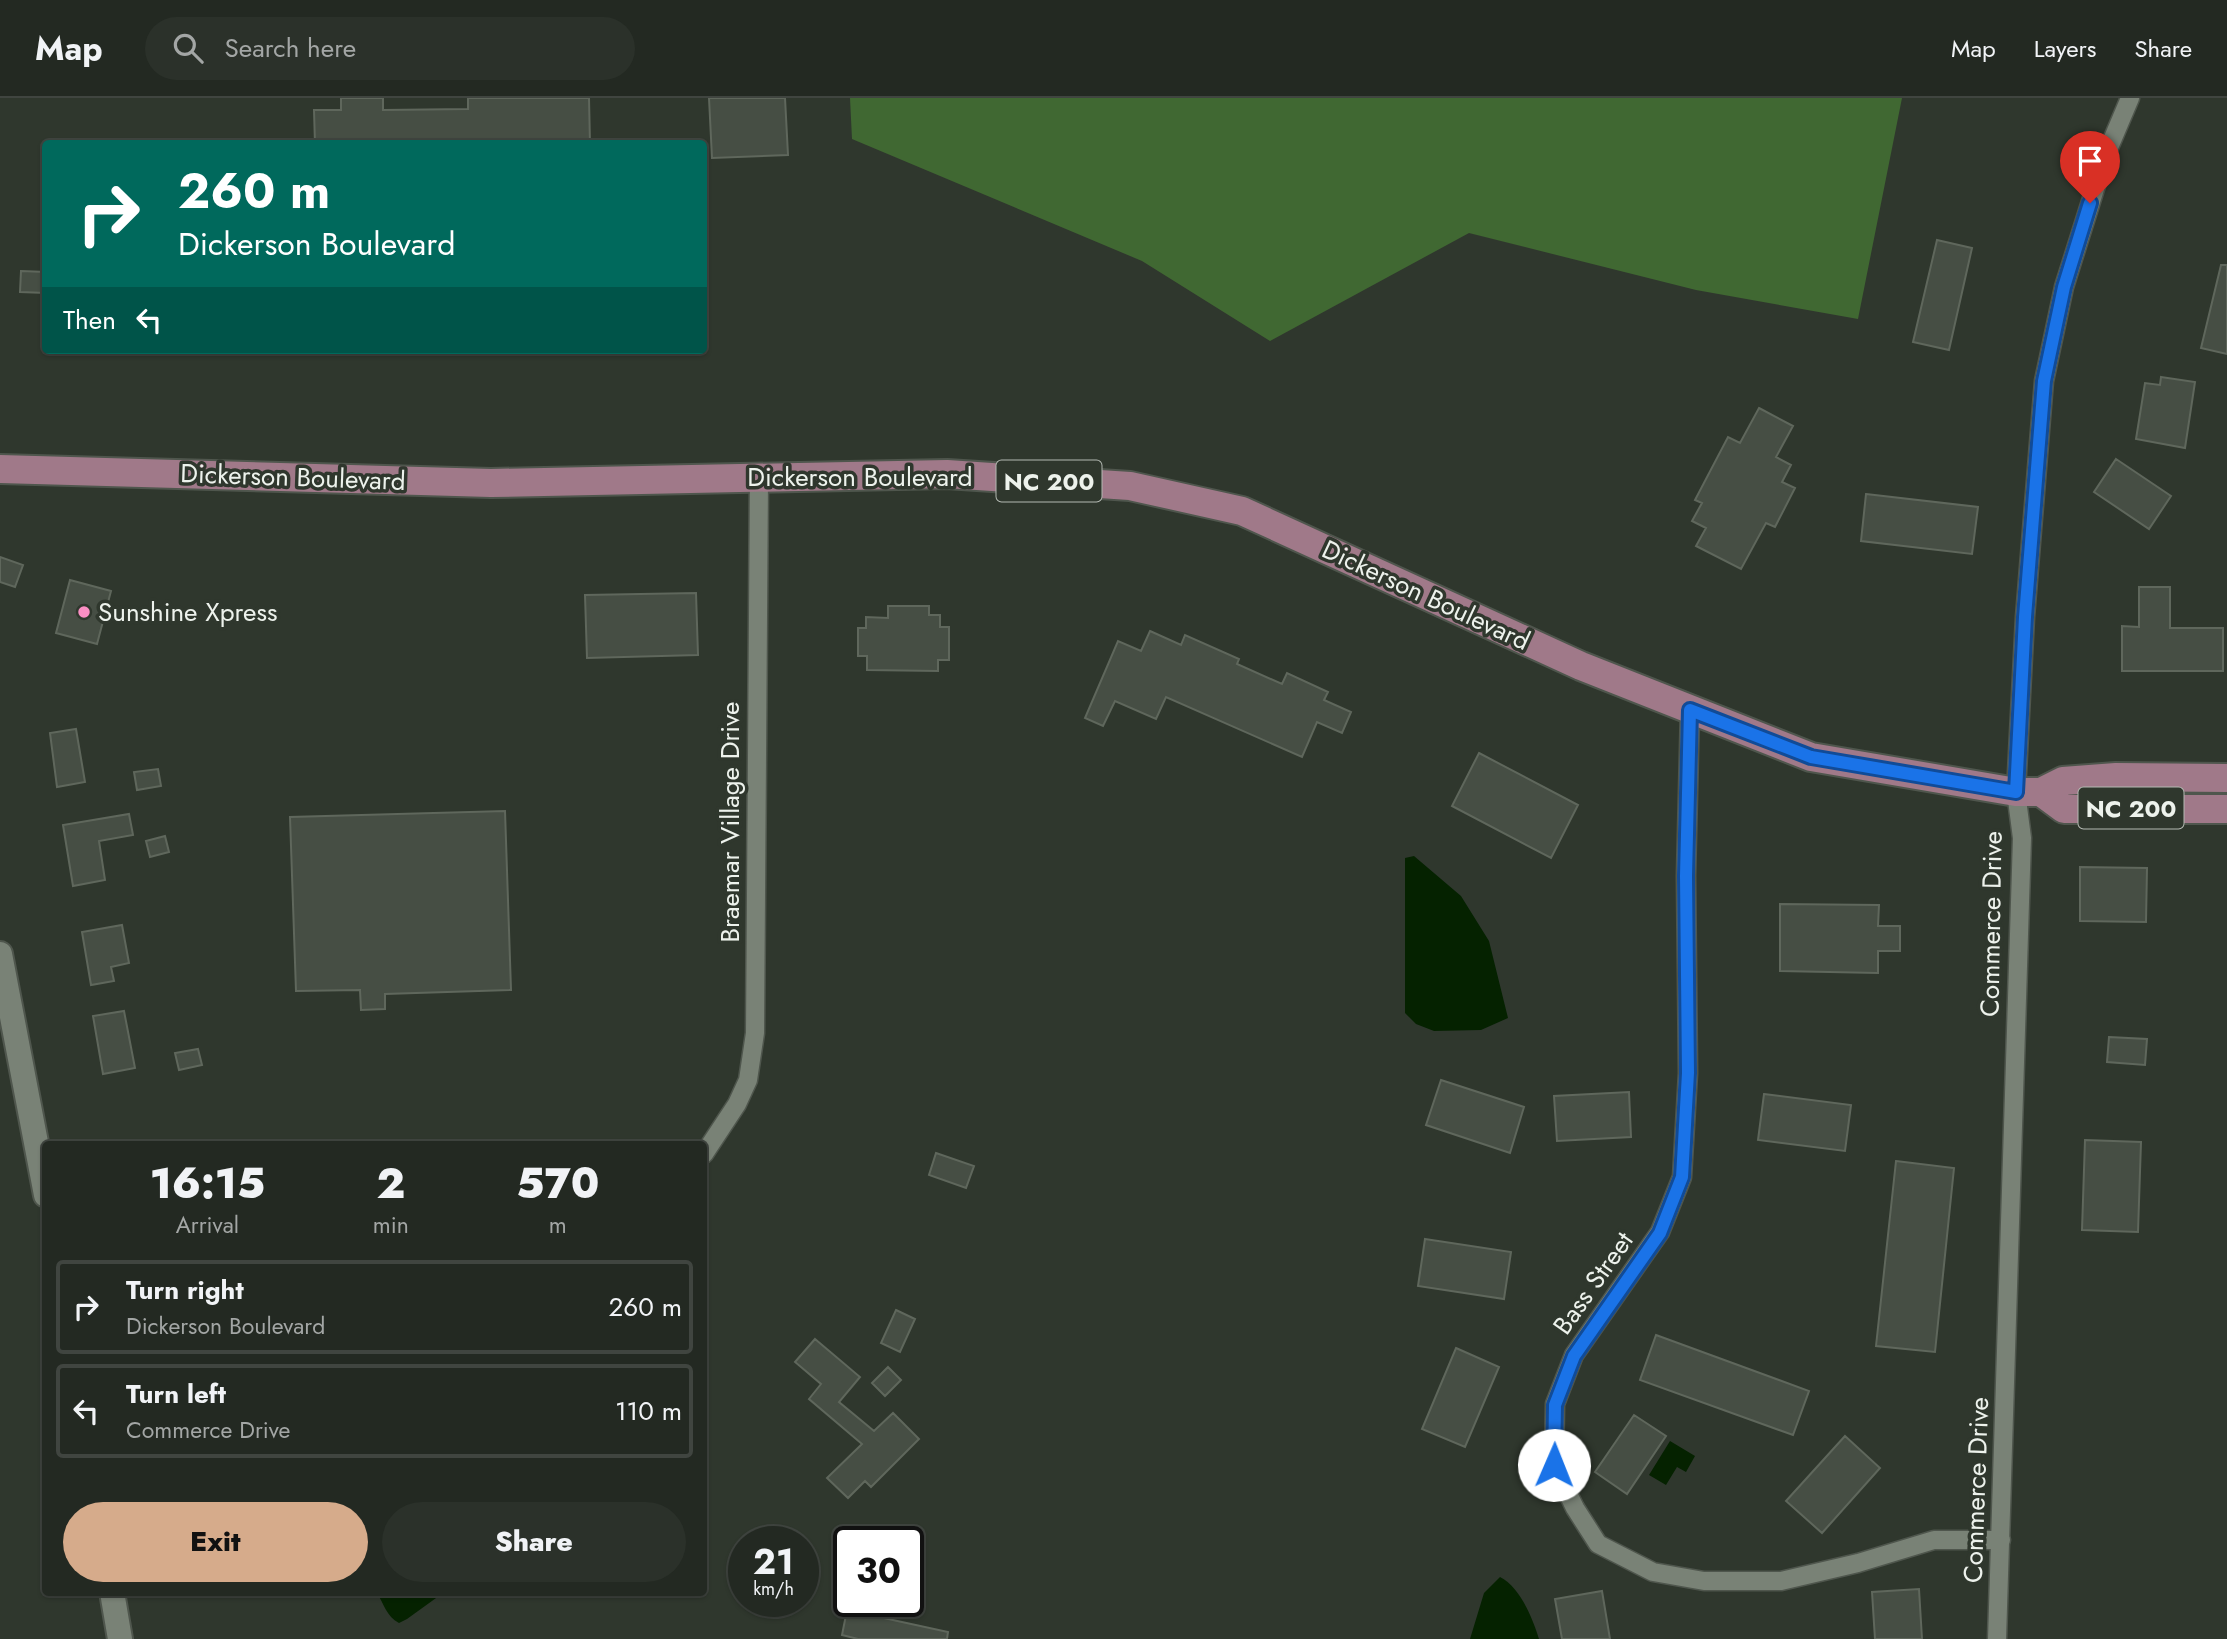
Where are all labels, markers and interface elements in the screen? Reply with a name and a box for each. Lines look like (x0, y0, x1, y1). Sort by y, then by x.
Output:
search box (145, 17, 635, 80)
text: Map (35, 25, 103, 72)
icon: search (169, 29, 207, 67)
text: Search here (225, 29, 356, 67)
text: Map (1951, 31, 1996, 66)
text: Layers (2034, 31, 2096, 66)
text: Share (2134, 31, 2192, 66)
pin (2060, 131, 2120, 203)
icon: arrive (2071, 142, 2109, 180)
text: 260 m (178, 156, 330, 226)
icon: right (63, 168, 154, 259)
text: Dickerson Boulevard (178, 221, 455, 267)
text: Then (63, 301, 116, 339)
icon: left (130, 301, 168, 339)
street label: Dickerson Boulevard (180, 454, 406, 500)
street label: Dickerson Boulevard (747, 458, 973, 496)
road number: NC 200 (996, 460, 1102, 502)
street label: Dickerson Boulevard (1316, 530, 1536, 660)
place label: Sunshine Xpress (98, 593, 277, 631)
marker: Sunshine Xpress (76, 604, 92, 620)
street label: Braemar Village Drive (711, 701, 749, 943)
road number: NC 200 (2078, 788, 2184, 828)
street label: Commerce Drive (1970, 831, 2012, 1017)
text: 16:15 (150, 1153, 265, 1214)
text: 2 (376, 1153, 405, 1214)
text: 570 (516, 1153, 599, 1214)
text: Arrival (176, 1208, 239, 1242)
text: min (373, 1208, 409, 1242)
text: m (549, 1208, 567, 1242)
street label: Bass Street (1544, 1223, 1643, 1342)
text: Turn right (126, 1271, 244, 1309)
icon: right (67, 1288, 105, 1326)
text: 260 m (609, 1288, 682, 1326)
text: Dickerson Boulevard (126, 1309, 325, 1343)
text: Turn left (126, 1375, 226, 1413)
icon: left (67, 1392, 105, 1430)
text: 110 m (615, 1392, 682, 1430)
street label: Commerce Drive (1954, 1396, 1998, 1584)
text: Commerce Drive (126, 1413, 290, 1447)
position arrow (1517, 1428, 1591, 1502)
button: Exit (63, 1502, 368, 1582)
button: Share (382, 1502, 686, 1582)
speed limit sign: 30 (833, 1526, 924, 1617)
text: 21 (753, 1537, 794, 1587)
text: km/h (753, 1576, 794, 1602)

